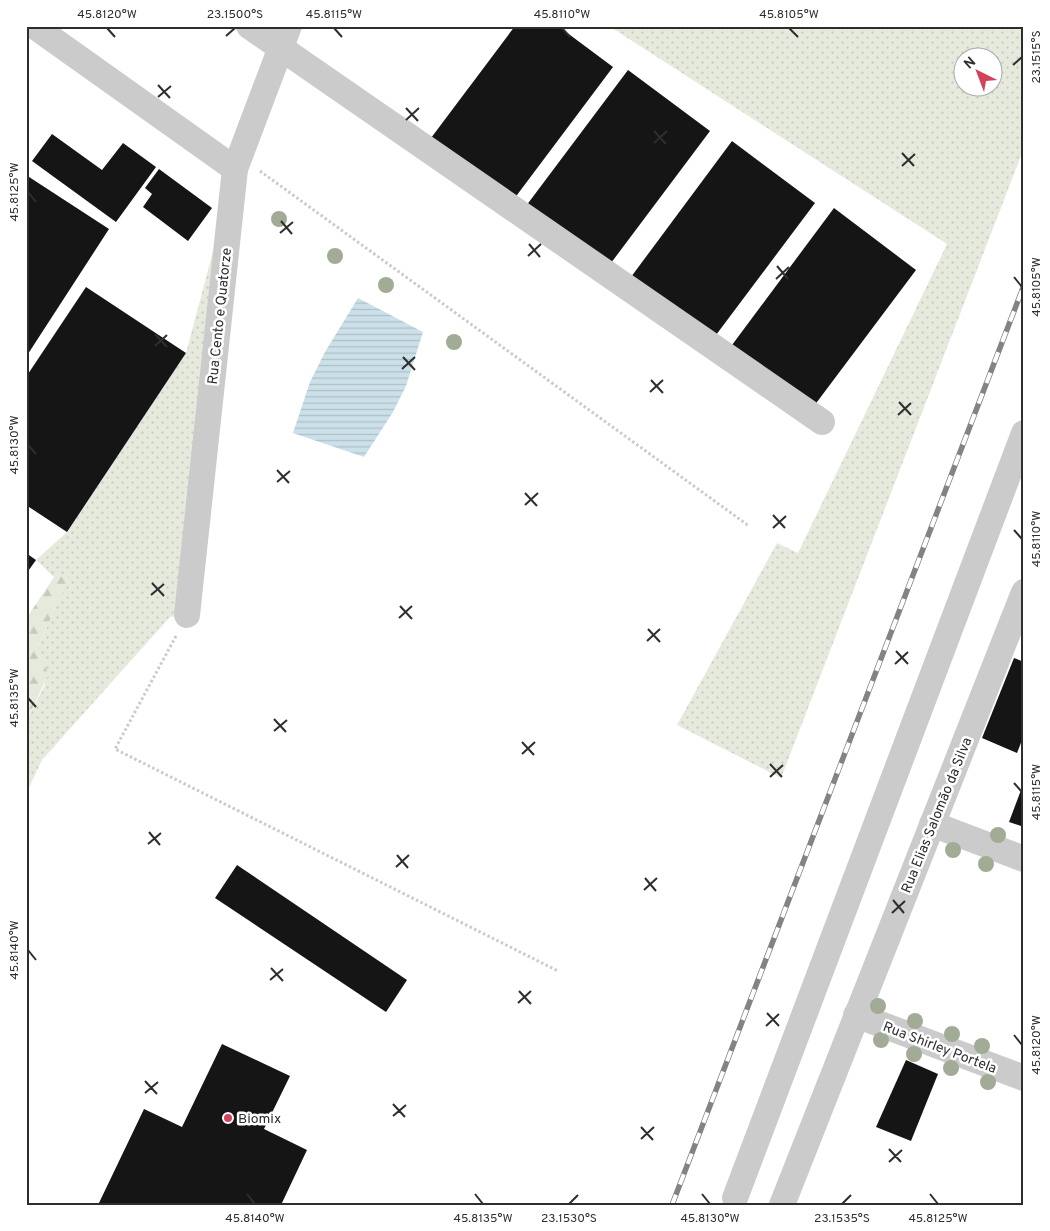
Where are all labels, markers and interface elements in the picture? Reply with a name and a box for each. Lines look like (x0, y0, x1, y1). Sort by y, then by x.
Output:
text: 45.8120°W (77, 7, 137, 23)
text: 23.1500°S (207, 7, 263, 23)
text: 45.8115°W (306, 7, 362, 23)
text: 45.8110°W (534, 7, 590, 23)
text: 45.8105°W (759, 7, 819, 23)
text: 23.1515°S (1029, 30, 1045, 84)
north arrow (952, 48, 1002, 98)
text: N (961, 54, 980, 73)
text: 45.8125°W (7, 162, 23, 222)
street label: Rua Cento e Quatorze (205, 247, 236, 385)
text: 45.8105°W (1029, 257, 1045, 317)
text: 45.8130°W (7, 415, 23, 475)
text: 45.8110°W (1029, 511, 1045, 567)
text: 45.8135°W (7, 668, 23, 728)
street label: Rua Elias Salomão da Silva (898, 735, 976, 896)
text: 45.8115°W (1029, 764, 1045, 820)
text: 45.8140°W (7, 920, 23, 980)
text: 45.8120°W (1029, 1015, 1045, 1075)
street label: Rua Shirley Portela (880, 1019, 999, 1078)
place label: Biomix (238, 1111, 281, 1128)
marker: Biomix (222, 1112, 234, 1124)
text: 45.8140°W (225, 1211, 285, 1227)
text: 45.8135°W (453, 1211, 513, 1227)
text: 23.1530°S (541, 1211, 597, 1227)
text: 45.8130°W (680, 1211, 740, 1227)
text: 23.1535°S (814, 1211, 870, 1227)
text: 45.8125°W (908, 1211, 968, 1227)

